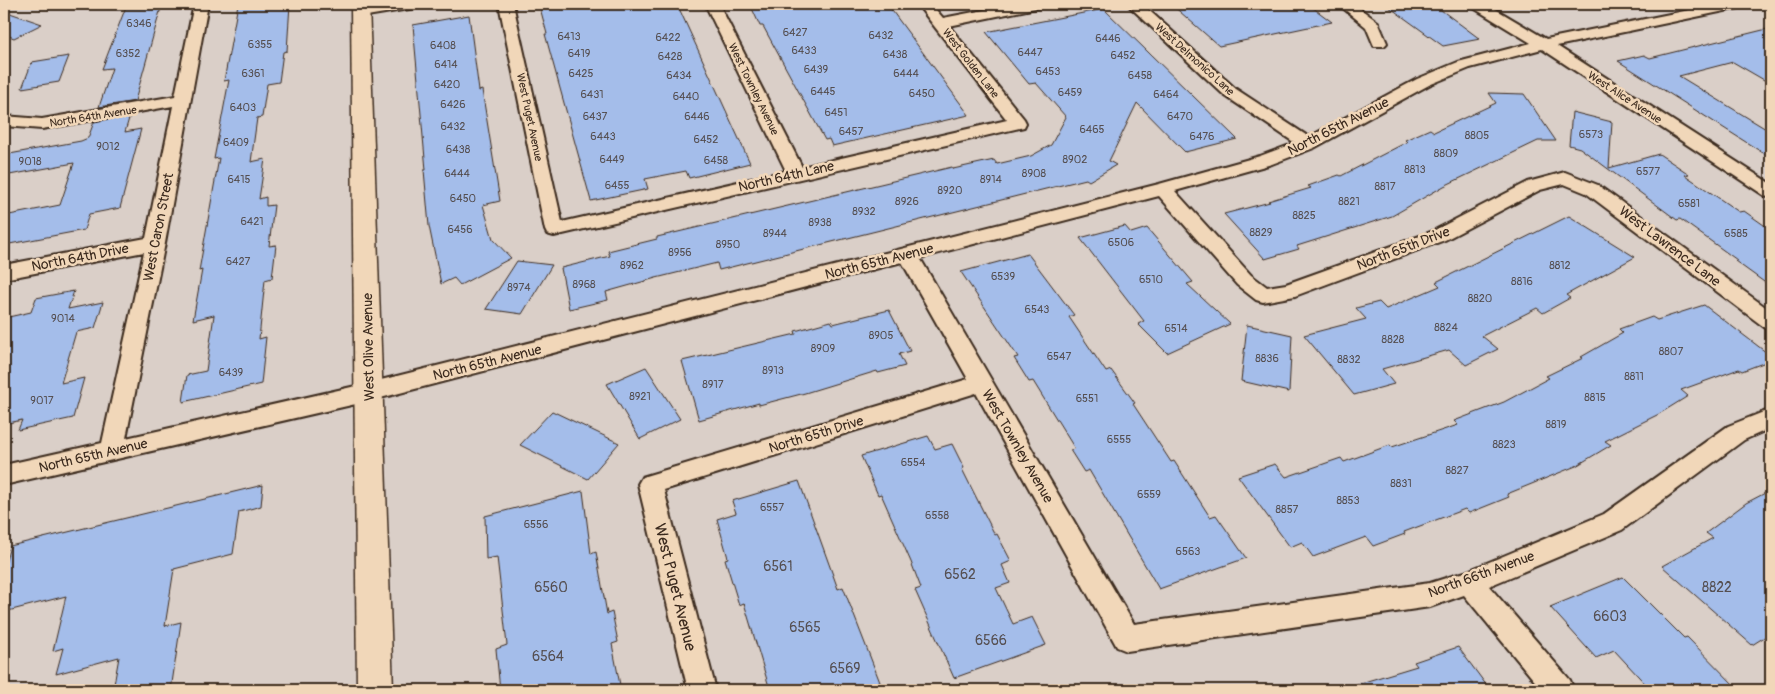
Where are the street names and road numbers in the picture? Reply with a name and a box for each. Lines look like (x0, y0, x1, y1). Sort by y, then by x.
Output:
street label: West Delmonico Lane (1153, 20, 1237, 99)
street label: West Golden Lane (940, 26, 1002, 101)
street label: West Townley Avenue (726, 41, 782, 138)
street label: West Alice Avenue (1585, 69, 1665, 126)
street label: West Puget Avenue (514, 72, 545, 163)
street label: North 65th Avenue (1285, 94, 1392, 159)
street label: North 64th Avenue (49, 103, 138, 130)
street label: North 64th Lane (737, 157, 836, 196)
street label: West Caron Street (140, 171, 177, 283)
street label: West Lawrence Lane (1616, 203, 1724, 290)
street label: North 65th Drive (1354, 223, 1452, 274)
street label: North 64th Drive (30, 240, 130, 275)
street label: North 65th Avenue (823, 240, 935, 283)
street label: West Olive Avenue (359, 293, 378, 401)
street label: North 65th Avenue (431, 341, 543, 384)
street label: West Townley Avenue (978, 387, 1057, 506)
street label: North 65th Drive (767, 412, 866, 457)
street label: North 65th Avenue (37, 435, 149, 476)
street label: West Puget Avenue (650, 521, 701, 653)
street label: North 66th Avenue (1426, 547, 1537, 602)

